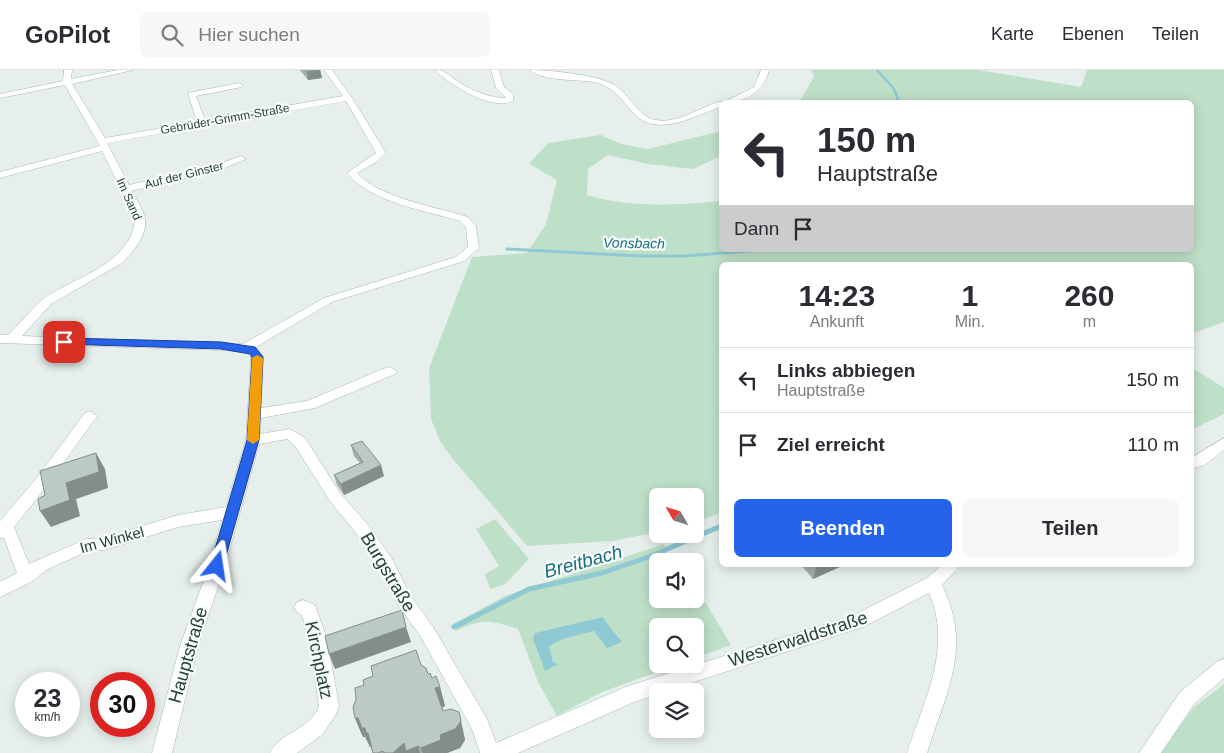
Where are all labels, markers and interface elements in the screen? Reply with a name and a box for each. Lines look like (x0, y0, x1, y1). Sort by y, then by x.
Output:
search box (140, 12, 490, 57)
text: GoPilot (25, 21, 110, 48)
icon: search (158, 21, 186, 49)
text: Hier suchen (198, 24, 300, 45)
text: Karte (991, 24, 1034, 44)
text: Ebenen (1062, 24, 1124, 44)
text: Teilen (1152, 24, 1199, 44)
street label: Gebrüder-Grimm-Straße (159, 101, 291, 137)
icon: left (734, 120, 799, 185)
text: 150 m (817, 120, 916, 159)
street label: Auf der Ginster (143, 158, 225, 192)
text: Hauptstraße (817, 161, 938, 186)
street label: Im Sand (114, 176, 144, 222)
icon: arrive (789, 215, 817, 243)
text: Dann (734, 218, 779, 239)
water label: Vonsbach (603, 234, 665, 252)
text: 14:23 (798, 279, 875, 312)
text: 1 (961, 279, 978, 312)
text: 260 (1064, 279, 1114, 312)
text: Ankunft (810, 313, 864, 330)
text: Min. (955, 313, 985, 330)
text: m (1083, 313, 1096, 330)
pin (43, 321, 85, 363)
icon: arrive (50, 328, 78, 356)
text: Links abbiegen (777, 360, 915, 381)
icon: left (734, 366, 762, 394)
text: 150 m (1126, 369, 1179, 390)
text: Hauptstraße (777, 382, 865, 399)
icon: arrive (734, 431, 762, 459)
text: Ziel erreicht (777, 434, 885, 455)
text: 110 m (1128, 434, 1179, 455)
north arrow (649, 488, 704, 542)
map controls (649, 488, 704, 738)
button: Beenden (734, 499, 952, 557)
button: Teilen (962, 499, 1179, 557)
street label: Im Winkel (78, 523, 146, 556)
street label: Burgstraße (356, 529, 420, 615)
position arrow (190, 539, 242, 591)
water label: Breitbach (542, 541, 625, 582)
button: sound (649, 553, 704, 608)
street label: Hauptstraße (165, 605, 211, 705)
street label: Westerwaldstraße (726, 607, 870, 671)
button: search (649, 618, 704, 673)
street label: Kirchplatz (301, 619, 337, 701)
speed limit sign: 30 (90, 672, 155, 737)
button: layers (649, 683, 704, 738)
text: 23 (34, 684, 61, 712)
text: km/h (34, 710, 61, 724)

